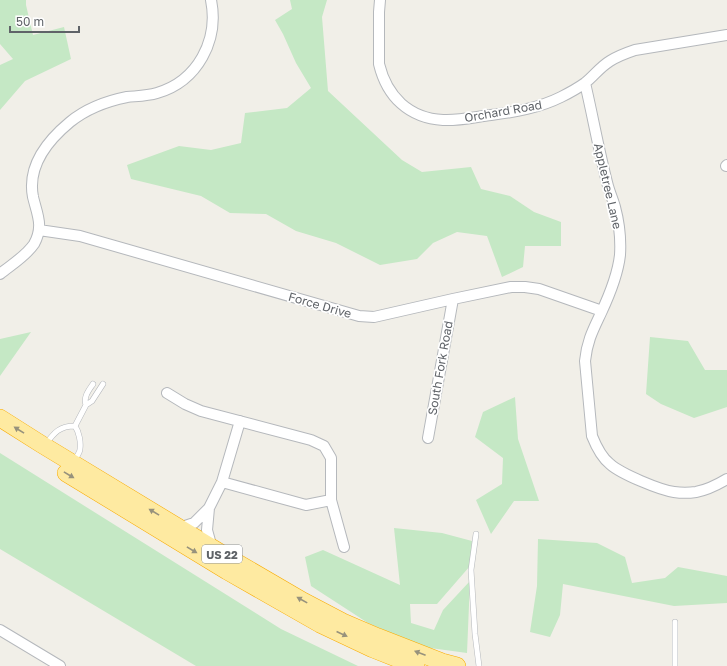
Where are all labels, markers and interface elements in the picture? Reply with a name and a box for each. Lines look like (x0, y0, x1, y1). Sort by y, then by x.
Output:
scale bar (10, 8, 79, 34)
text: 50 m (16, 14, 44, 29)
street label: Orchard Road (463, 97, 543, 125)
street label: Appletree Lane (591, 142, 625, 231)
street label: Force Drive (287, 289, 353, 321)
street label: South Fork Road (424, 320, 456, 416)
one-way arrow (14, 426, 24, 434)
one-way arrow (63, 471, 75, 478)
one-way arrow (148, 509, 160, 516)
road number: US 22 (202, 545, 242, 563)
one-way arrow (186, 546, 198, 553)
one-way arrow (296, 597, 308, 603)
one-way arrow (336, 631, 347, 637)
one-way arrow (414, 650, 426, 656)

